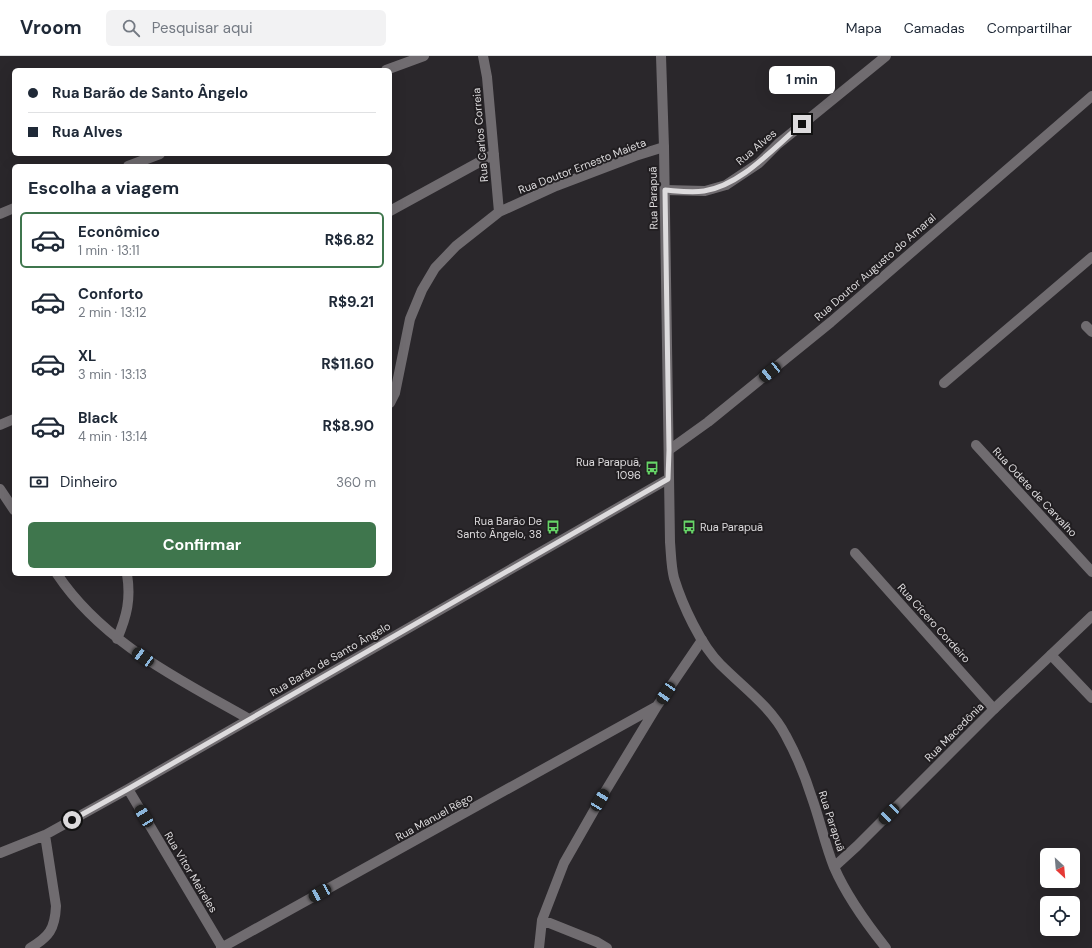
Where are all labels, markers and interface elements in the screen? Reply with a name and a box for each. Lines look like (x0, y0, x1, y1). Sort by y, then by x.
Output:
search box (106, 10, 386, 46)
text: Vroom (20, 15, 82, 40)
icon: search (120, 17, 142, 39)
text: Pesquisar aqui (152, 18, 253, 38)
text: Mapa (846, 19, 882, 37)
text: Camadas (904, 19, 965, 37)
text: Compartilhar (987, 19, 1072, 37)
callout: 1 min (769, 66, 835, 94)
text: 1 min (786, 71, 818, 88)
text: Rua Barão de Santo Ângelo (52, 83, 248, 103)
street label: Rua Carlos Correia (469, 87, 491, 183)
route end (793, 115, 811, 133)
text: Rua Alves (52, 122, 123, 142)
street label: Rua Alves (733, 126, 779, 168)
street label: Rua Doutor Ernesto Maieta (516, 135, 648, 197)
street label: Rua Parapuã (645, 166, 661, 230)
text: Escolha a viagem (28, 176, 179, 200)
street label: Rua Doutor Augusto do Amaral (811, 210, 939, 324)
icon: car (30, 222, 66, 258)
text: Econômico (78, 222, 160, 242)
text: R$6.82 (325, 230, 374, 250)
text: 1 min · 13:11 (78, 242, 140, 259)
icon: car (30, 284, 66, 320)
text: Conforto (78, 284, 143, 304)
text: R$9.21 (329, 292, 374, 312)
text: 2 min · 13:12 (78, 304, 147, 321)
icon: car (30, 346, 66, 382)
text: XL (78, 346, 96, 366)
text: R$11.60 (321, 354, 374, 374)
car (757, 360, 783, 384)
text: 3 min · 13:13 (78, 366, 147, 383)
icon: car (30, 408, 66, 444)
text: Black (78, 408, 118, 428)
text: R$8.90 (323, 416, 374, 436)
text: 4 min · 13:14 (78, 428, 147, 445)
street label: Rua Odete de Carvalho (990, 444, 1080, 540)
place label: Rua Parapuã, 1096 (576, 455, 641, 482)
bus stop icon: Rua Parapuã, 1096 (644, 460, 660, 476)
icon: cash (28, 471, 50, 493)
text: Dinheiro (60, 472, 117, 492)
text: 360 m (336, 474, 376, 491)
place label: Rua Barão De Santo Ângelo, 38 (457, 514, 542, 541)
bus stop icon: Rua Barão De Santo Ângelo, 38 (545, 519, 561, 535)
bus stop icon: Rua Parapuã (681, 519, 697, 535)
place label: Rua Parapuã (700, 520, 763, 534)
button: Confirmar (28, 522, 376, 568)
street label: Rua Cícero Cordeiro (895, 580, 973, 666)
street label: Rua Barão de Santo Ângelo (267, 619, 393, 699)
car (130, 645, 156, 669)
car (654, 680, 678, 706)
street label: Rua Macedônia (922, 700, 986, 764)
car (589, 787, 611, 813)
street label: Rua Parapuã (816, 789, 848, 853)
street label: Rua Manuel Rêgo (393, 790, 475, 844)
car (876, 801, 902, 827)
car (133, 803, 155, 829)
route start (63, 811, 81, 829)
street label: Rua Vitor Meireles (161, 829, 221, 915)
north arrow (1040, 848, 1080, 888)
map controls (1040, 848, 1080, 936)
car (307, 882, 333, 904)
button: locate (1040, 896, 1080, 936)

